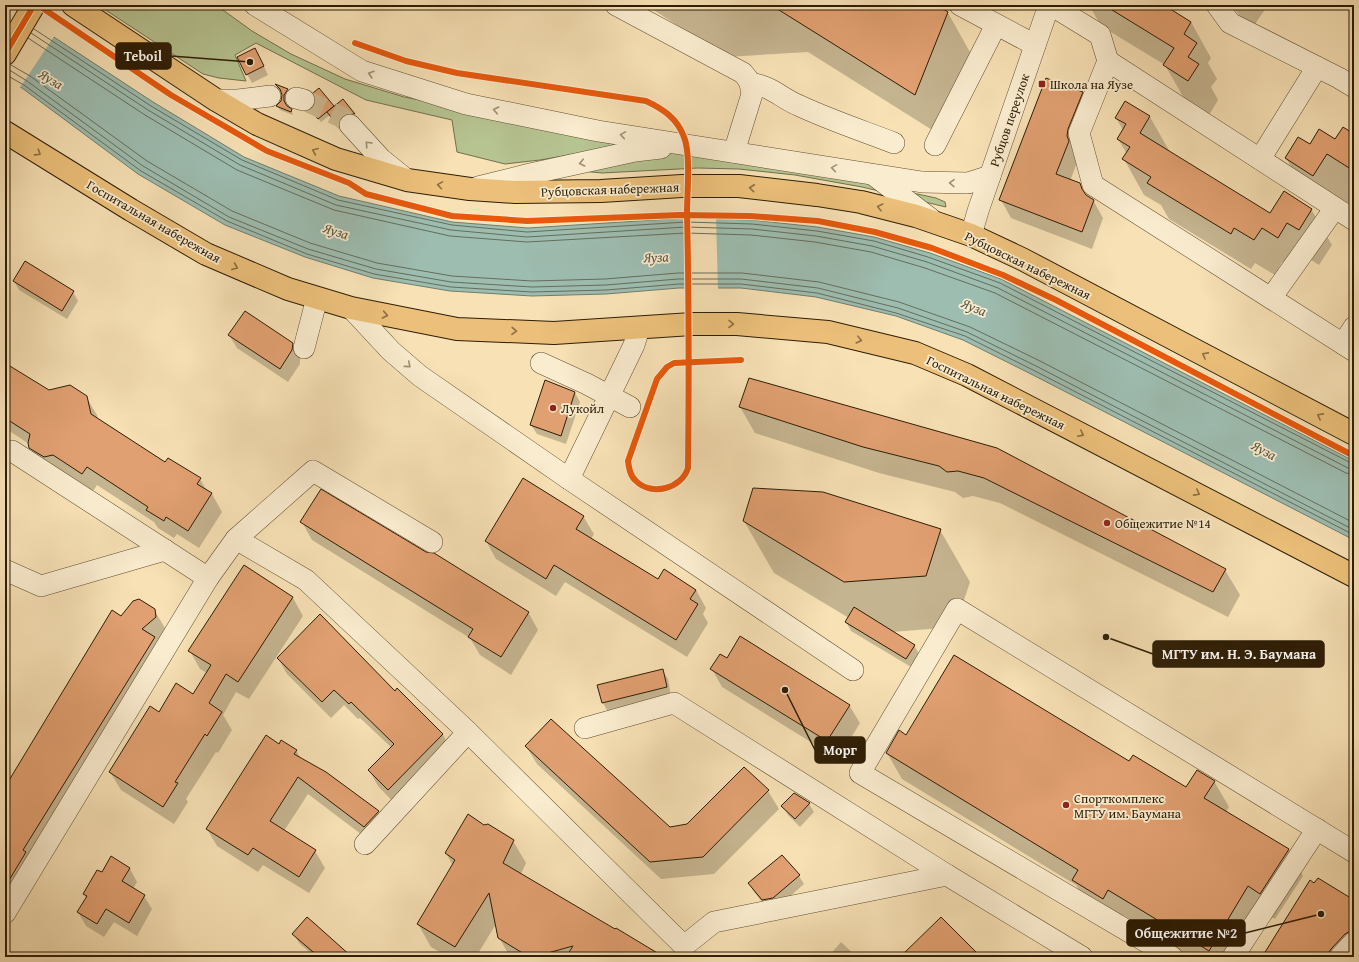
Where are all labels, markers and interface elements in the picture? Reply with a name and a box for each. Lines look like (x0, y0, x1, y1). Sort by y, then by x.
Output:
callout: Teboil (116, 43, 171, 69)
text: Teboil (124, 46, 163, 66)
water label: Яуза (34, 63, 68, 94)
one-way arrow (367, 70, 374, 79)
street label: Рубцов переулок (985, 71, 1034, 169)
place label: Школа на Яузе (1050, 75, 1133, 94)
marker: Школа на Яузе (1037, 79, 1047, 89)
one-way arrow (492, 106, 499, 115)
one-way arrow (620, 131, 626, 140)
one-way arrow (365, 141, 372, 149)
one-way arrow (312, 147, 319, 155)
one-way arrow (34, 148, 41, 155)
one-way arrow (578, 158, 585, 166)
one-way arrow (831, 165, 838, 173)
street label: Госпитальная набережная (83, 175, 225, 268)
street label: Рубцовская набережная (541, 178, 680, 201)
one-way arrow (949, 179, 955, 187)
one-way arrow (437, 181, 443, 190)
one-way arrow (749, 184, 755, 193)
one-way arrow (877, 203, 884, 212)
water label: Яуза (320, 217, 352, 244)
street label: Рубцовская набережная (961, 227, 1094, 304)
water label: Яуза (642, 247, 670, 267)
one-way arrow (232, 262, 239, 270)
water label: Яуза (957, 293, 990, 321)
one-way arrow (382, 310, 388, 318)
one-way arrow (728, 320, 734, 328)
one-way arrow (511, 327, 517, 336)
one-way arrow (856, 335, 863, 344)
street label: Госпитальная набережная (923, 351, 1069, 435)
one-way arrow (1201, 352, 1209, 360)
one-way arrow (404, 361, 411, 368)
place label: Лукойл (561, 399, 604, 418)
marker: Лукойл (548, 403, 558, 413)
one-way arrow (1316, 413, 1324, 421)
one-way arrow (1077, 429, 1084, 437)
water label: Яуза (1247, 435, 1280, 465)
one-way arrow (1193, 489, 1200, 496)
place label: Общежитие №14 (1115, 514, 1211, 533)
marker: Общежитие №14 (1102, 518, 1112, 528)
callout: МГТУ им. Н. Э. Баумана (1153, 641, 1324, 667)
text: МГТУ им. Н. Э. Баумана (1162, 644, 1317, 664)
callout: Морг (815, 737, 865, 763)
text: Морг (823, 740, 857, 760)
place label: Спорткомплекс МГТУ им. Баумана (1074, 789, 1182, 823)
marker: Спорткомплекс МГТУ им. Баумана (1061, 800, 1071, 810)
callout: Общежитие №2 (1127, 920, 1245, 946)
text: Общежитие №2 (1135, 923, 1237, 943)

